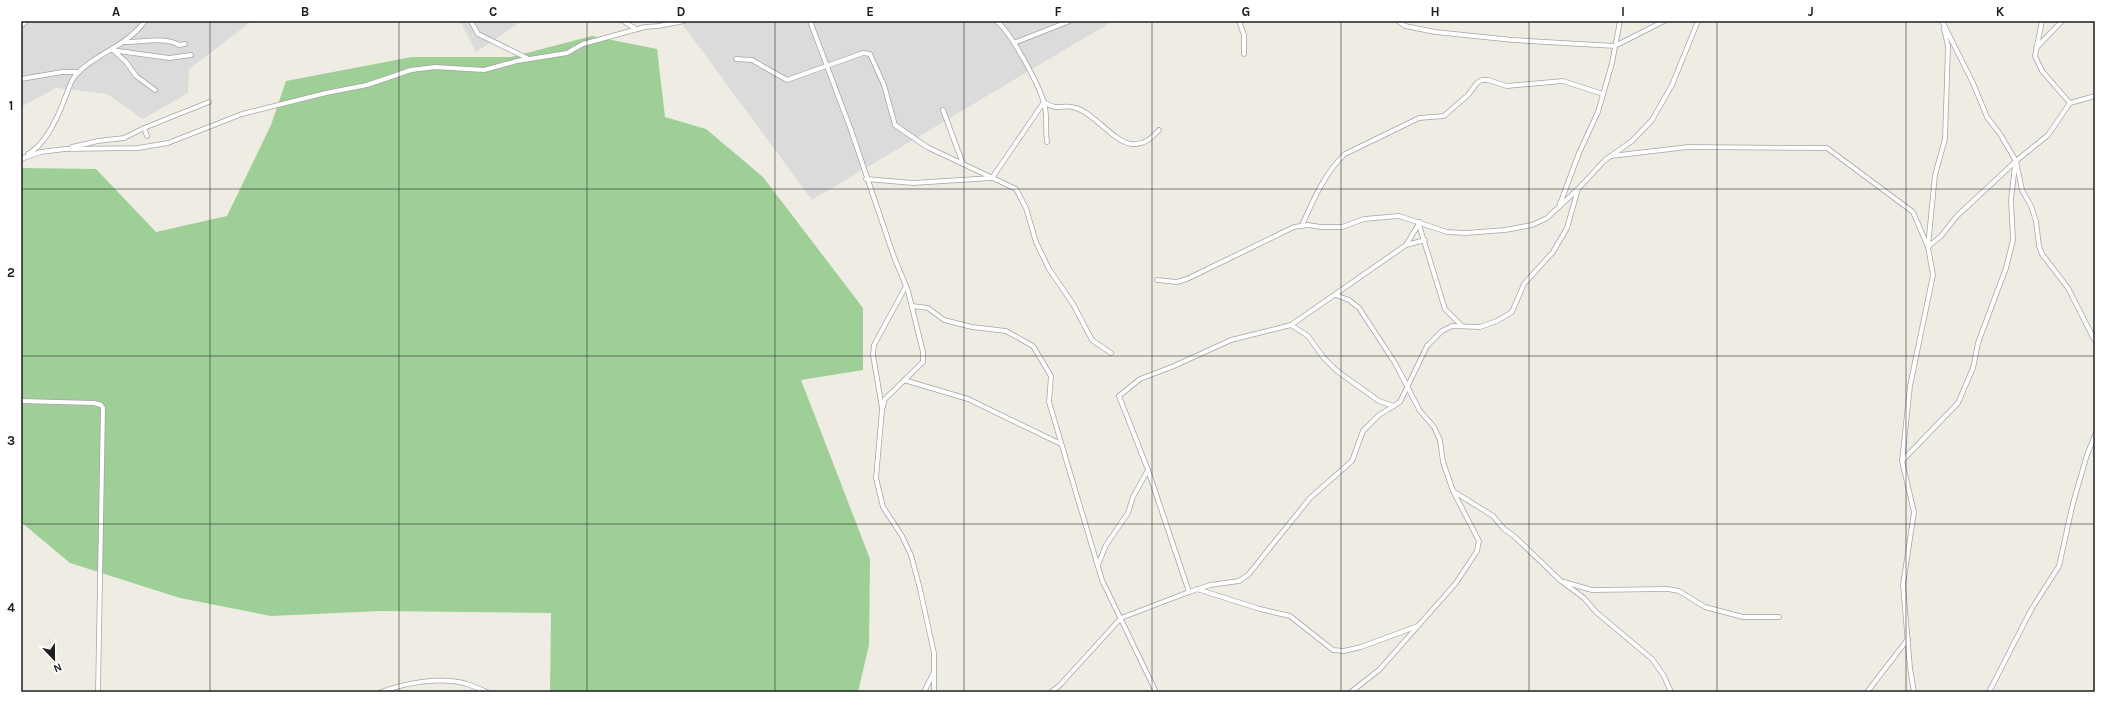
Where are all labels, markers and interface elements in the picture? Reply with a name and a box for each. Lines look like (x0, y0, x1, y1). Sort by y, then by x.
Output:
text: A (112, 4, 120, 19)
text: B (301, 4, 309, 19)
text: C (489, 4, 497, 19)
text: D (677, 4, 686, 19)
text: E (866, 4, 874, 19)
text: F (1054, 4, 1062, 19)
text: G (1242, 4, 1250, 19)
text: H (1430, 4, 1440, 19)
text: I (1621, 4, 1625, 19)
text: J (1808, 4, 1814, 19)
text: K (1996, 4, 2005, 19)
text: 1 (9, 98, 13, 113)
text: 2 (7, 265, 15, 280)
text: 3 (7, 433, 15, 448)
text: 4 (7, 600, 15, 615)
north arrow (34, 639, 74, 679)
text: N (51, 660, 64, 675)

